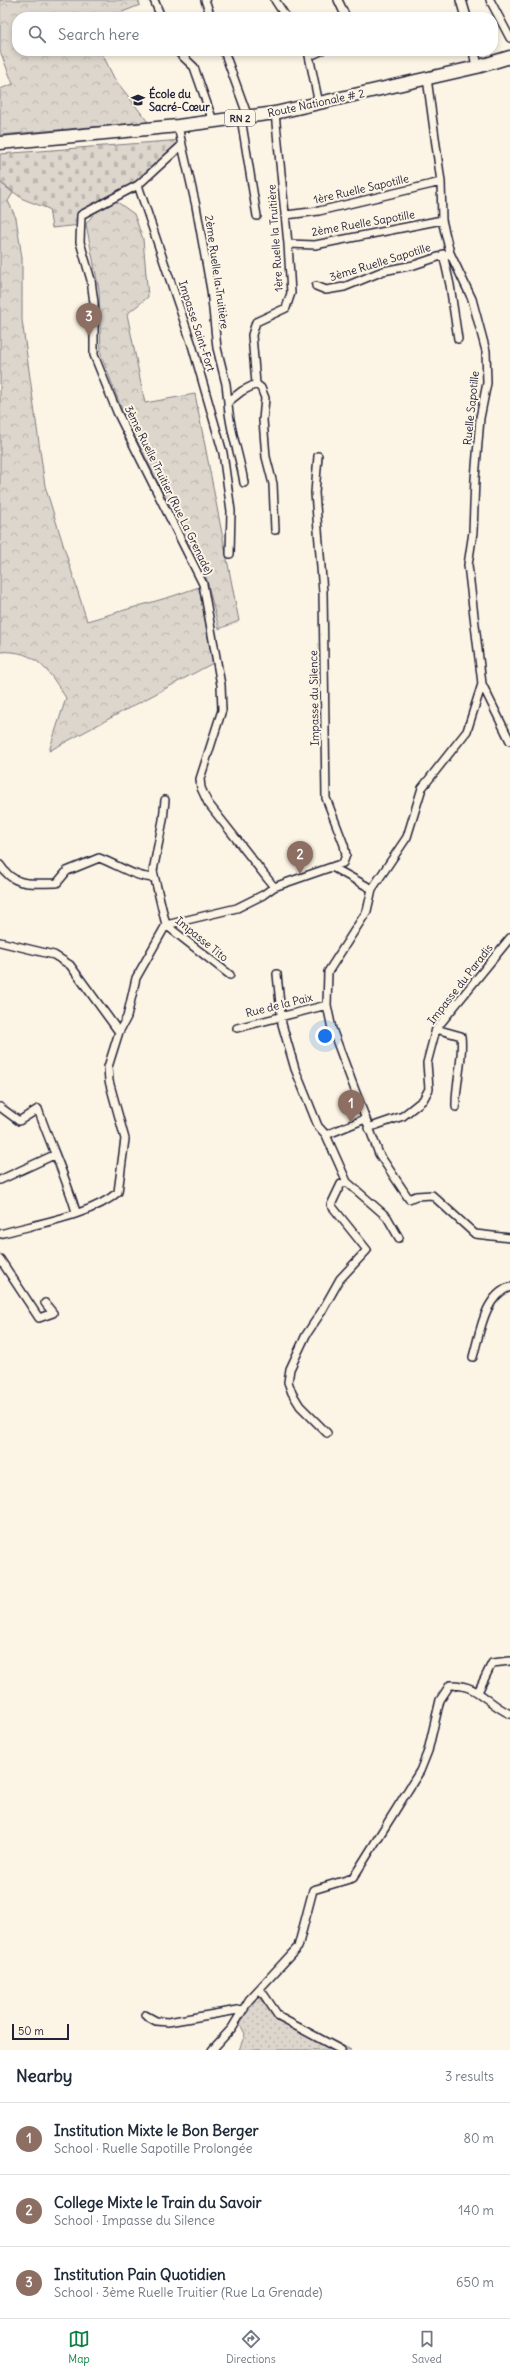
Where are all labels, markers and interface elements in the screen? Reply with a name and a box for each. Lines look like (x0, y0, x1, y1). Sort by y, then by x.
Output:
search box (12, 12, 498, 56)
icon: search (26, 23, 48, 45)
text: Search here (58, 25, 139, 44)
place label: École du Sacré-Cœur (149, 86, 210, 114)
street label: Route Nationale # 2 (266, 86, 366, 120)
school or university icon: École du Sacré-Cœur (130, 92, 146, 108)
road number: RN 2 (225, 110, 255, 126)
street label: 1ère Ruelle Sapotille (312, 171, 410, 207)
street label: 1ère Ruelle la Truitière (264, 184, 286, 292)
street label: 2ème Ruelle Sapotille (310, 207, 416, 239)
street label: 2ème Ruelle la Truitière (202, 214, 232, 330)
street label: 3ème Ruelle Sapotille (328, 240, 432, 284)
street label: Impasse Saint-Fort (176, 279, 218, 374)
pin: 3 (76, 303, 102, 336)
street label: Ruelle Sapotille (460, 370, 482, 446)
street label: 3ème Ruelle Truitier (Rue La Grenade) (122, 403, 216, 577)
street label: Impasse du Silence (306, 650, 322, 746)
pin: 2 (287, 841, 313, 874)
street label: Impasse Tito (173, 914, 231, 964)
street label: Impasse du Paradis (424, 941, 496, 1027)
street label: Rue de la Paix (244, 990, 315, 1020)
your location (315, 1026, 335, 1046)
pin: 1 (338, 1090, 364, 1123)
scale bar (12, 2022, 69, 2041)
text: 50 m (18, 2024, 44, 2038)
text: Nearby (16, 2065, 72, 2087)
text: 3 results (445, 2068, 494, 2085)
text: Institution Mixte le Bon Berger (54, 2121, 259, 2140)
text: 1 (26, 2130, 32, 2147)
text: 80 m (463, 2130, 494, 2147)
text: School · Ruelle Sapotille Prolongée (54, 2140, 252, 2157)
text: College Mixte le Train du Savoir (54, 2193, 262, 2212)
text: 2 (25, 2202, 33, 2219)
text: 140 m (458, 2202, 494, 2219)
text: School · Impasse du Silence (54, 2212, 215, 2229)
text: Institution Pain Quotidien (54, 2265, 226, 2284)
text: 3 (25, 2274, 33, 2291)
text: 650 m (456, 2274, 494, 2291)
text: School · 3ème Ruelle Truitier (Rue La Grenade) (54, 2284, 322, 2301)
tab: Map (68, 2328, 90, 2366)
tab: Directions (226, 2328, 276, 2366)
tab: Saved (412, 2328, 442, 2366)

